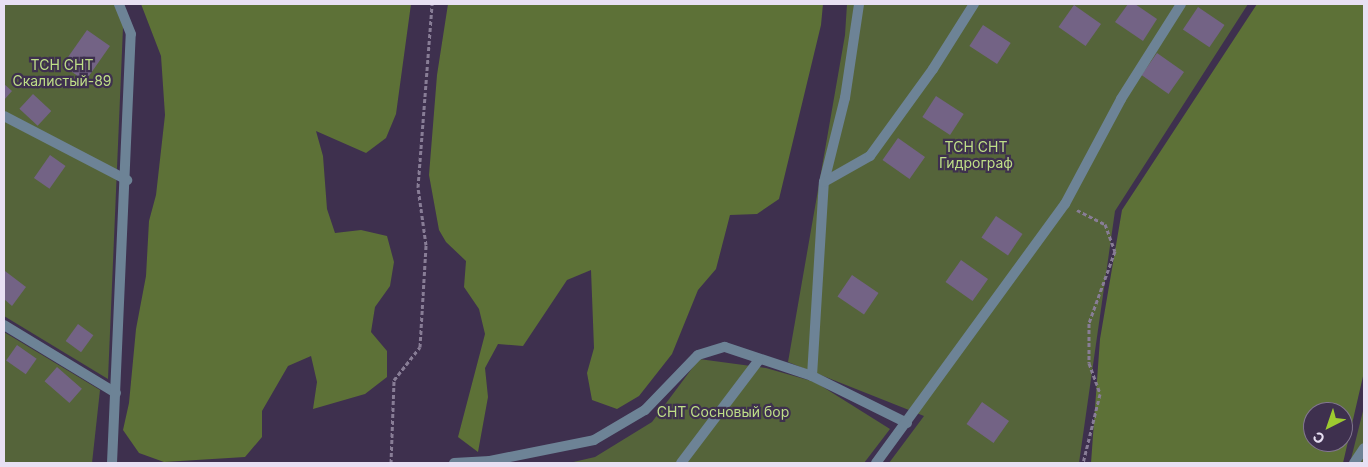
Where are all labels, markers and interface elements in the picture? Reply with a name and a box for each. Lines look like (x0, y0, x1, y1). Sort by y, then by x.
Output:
park label: ТСН СНТ Скалистый-89 (12, 57, 112, 90)
park label: ТСН СНТ Гидрограф (939, 139, 1013, 172)
north arrow (1303, 402, 1353, 452)
park label: СНТ Сосновый бор (657, 404, 789, 420)
text: С (1309, 428, 1328, 448)

